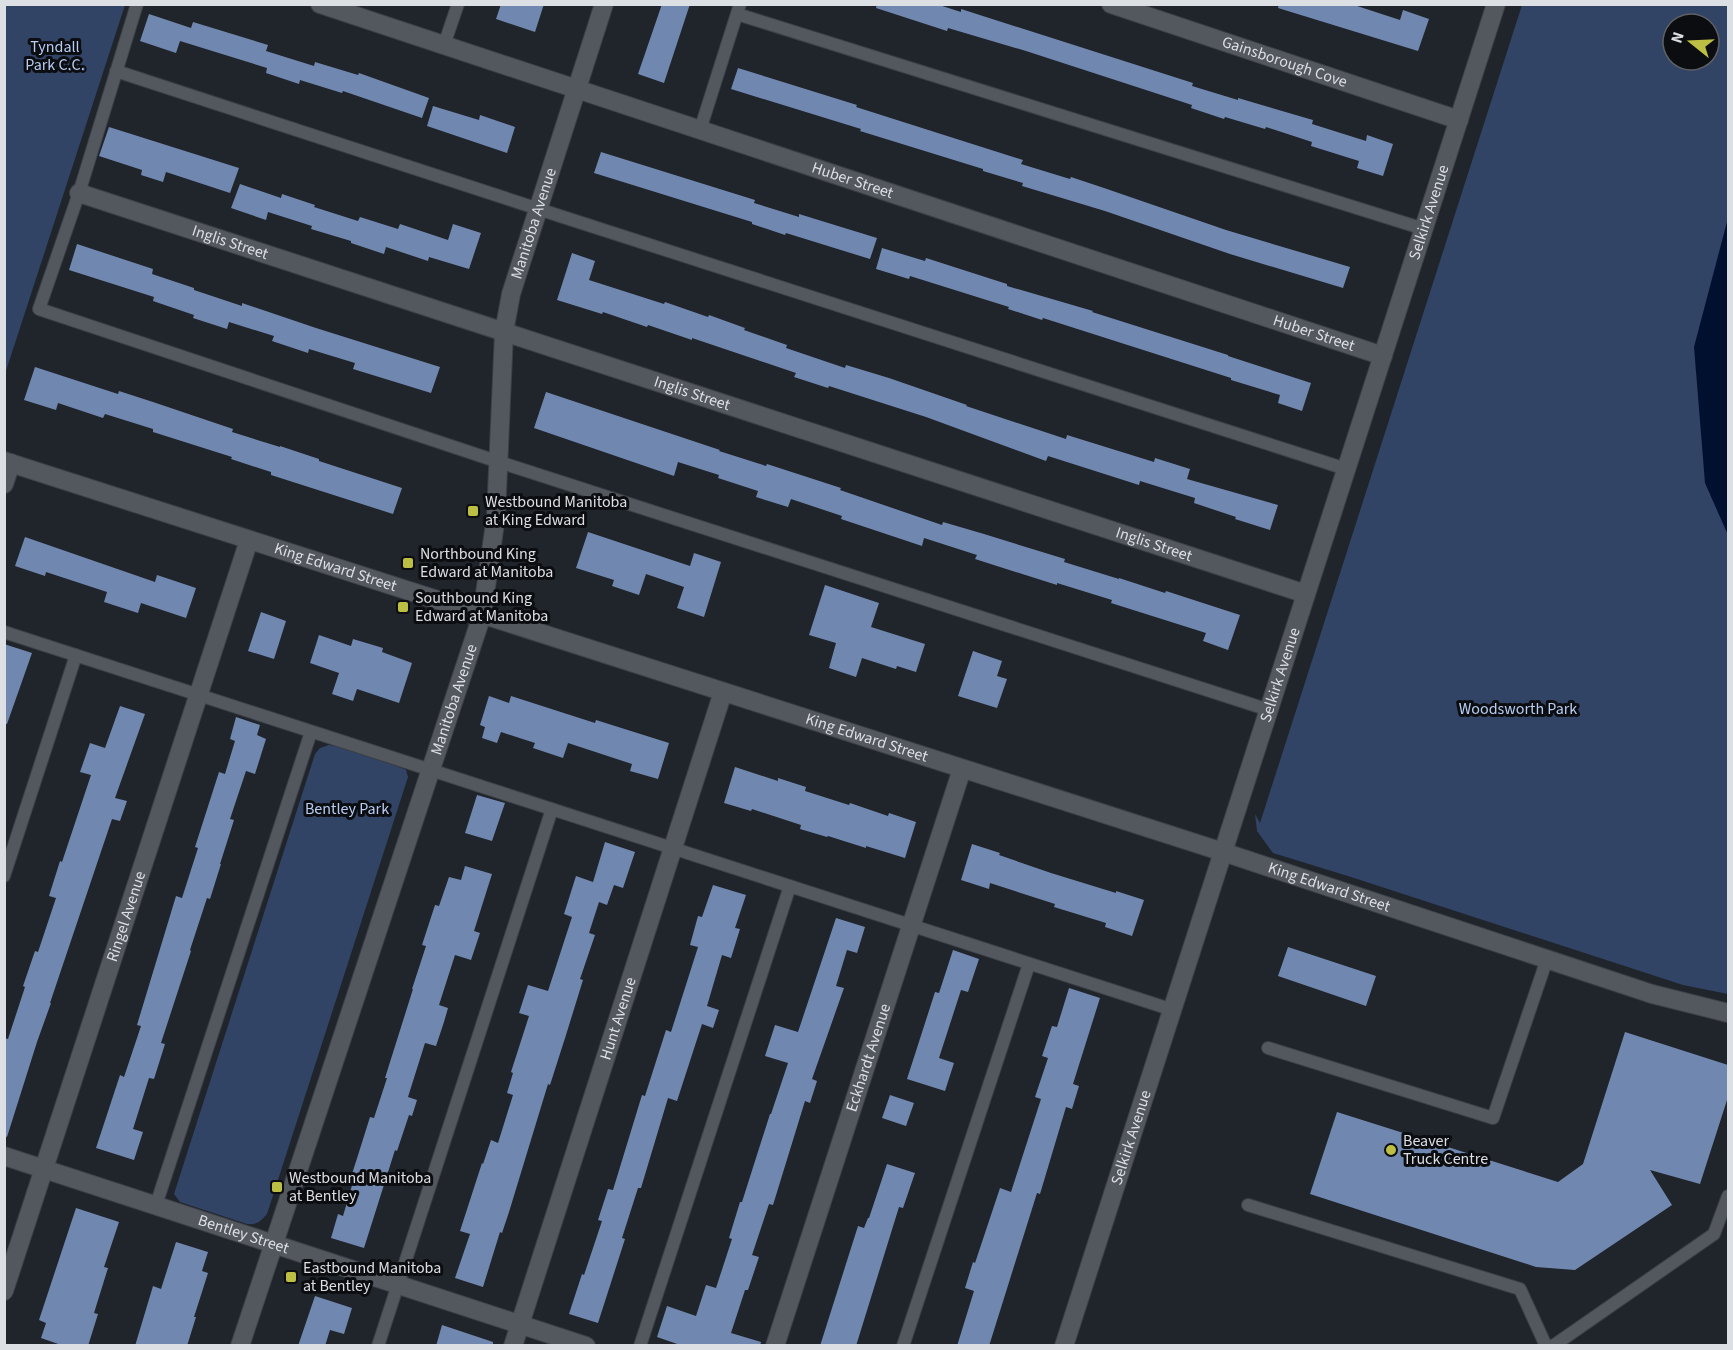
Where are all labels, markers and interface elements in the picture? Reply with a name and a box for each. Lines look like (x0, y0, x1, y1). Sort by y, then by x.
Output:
north arrow (1661, 12, 1721, 72)
text: N (1666, 29, 1690, 46)
street label: Gainsborough Cove (1219, 31, 1350, 93)
park label: Tyndall Park C.C. (25, 36, 85, 76)
street label: Huber Street (809, 157, 897, 204)
street label: Selkirk Avenue (1403, 162, 1455, 263)
street label: Manitoba Avenue (506, 165, 562, 282)
street label: Inglis Street (189, 220, 272, 265)
street label: Huber Street (1270, 309, 1358, 357)
street label: Inglis Street (651, 371, 734, 416)
place label: Westbound Manitoba at King Edward (485, 491, 627, 531)
marker: Westbound Manitoba at King Edward (466, 504, 480, 518)
street label: Inglis Street (1113, 522, 1196, 567)
street label: King Edward Street (271, 537, 400, 597)
place label: Northbound King Edward at Manitoba (420, 543, 553, 583)
marker: Northbound King Edward at Manitoba (401, 556, 415, 570)
place label: Southbound King Edward at Manitoba (415, 587, 548, 627)
marker: Southbound King Edward at Manitoba (396, 600, 410, 614)
street label: Selkirk Avenue (1254, 625, 1306, 725)
street label: Manitoba Avenue (425, 641, 483, 758)
park label: Woodsworth Park (1459, 698, 1577, 720)
street label: King Edward Street (803, 708, 931, 768)
park label: Bentley Park (305, 798, 389, 820)
street label: King Edward Street (1265, 857, 1394, 918)
street label: Ringel Avenue (101, 868, 151, 965)
street label: Hunt Avenue (595, 974, 642, 1063)
street label: Eckhardt Avenue (841, 1001, 896, 1115)
street label: Selkirk Avenue (1106, 1087, 1157, 1188)
place label: Beaver Truck Centre (1403, 1130, 1488, 1170)
marker: Beaver Truck Centre (1384, 1143, 1398, 1157)
place label: Westbound Manitoba at Bentley (289, 1167, 431, 1207)
marker: Westbound Manitoba at Bentley (270, 1180, 284, 1194)
street label: Bentley Street (195, 1209, 292, 1260)
place label: Eastbound Manitoba at Bentley (303, 1257, 441, 1297)
marker: Eastbound Manitoba at Bentley (284, 1270, 298, 1284)

